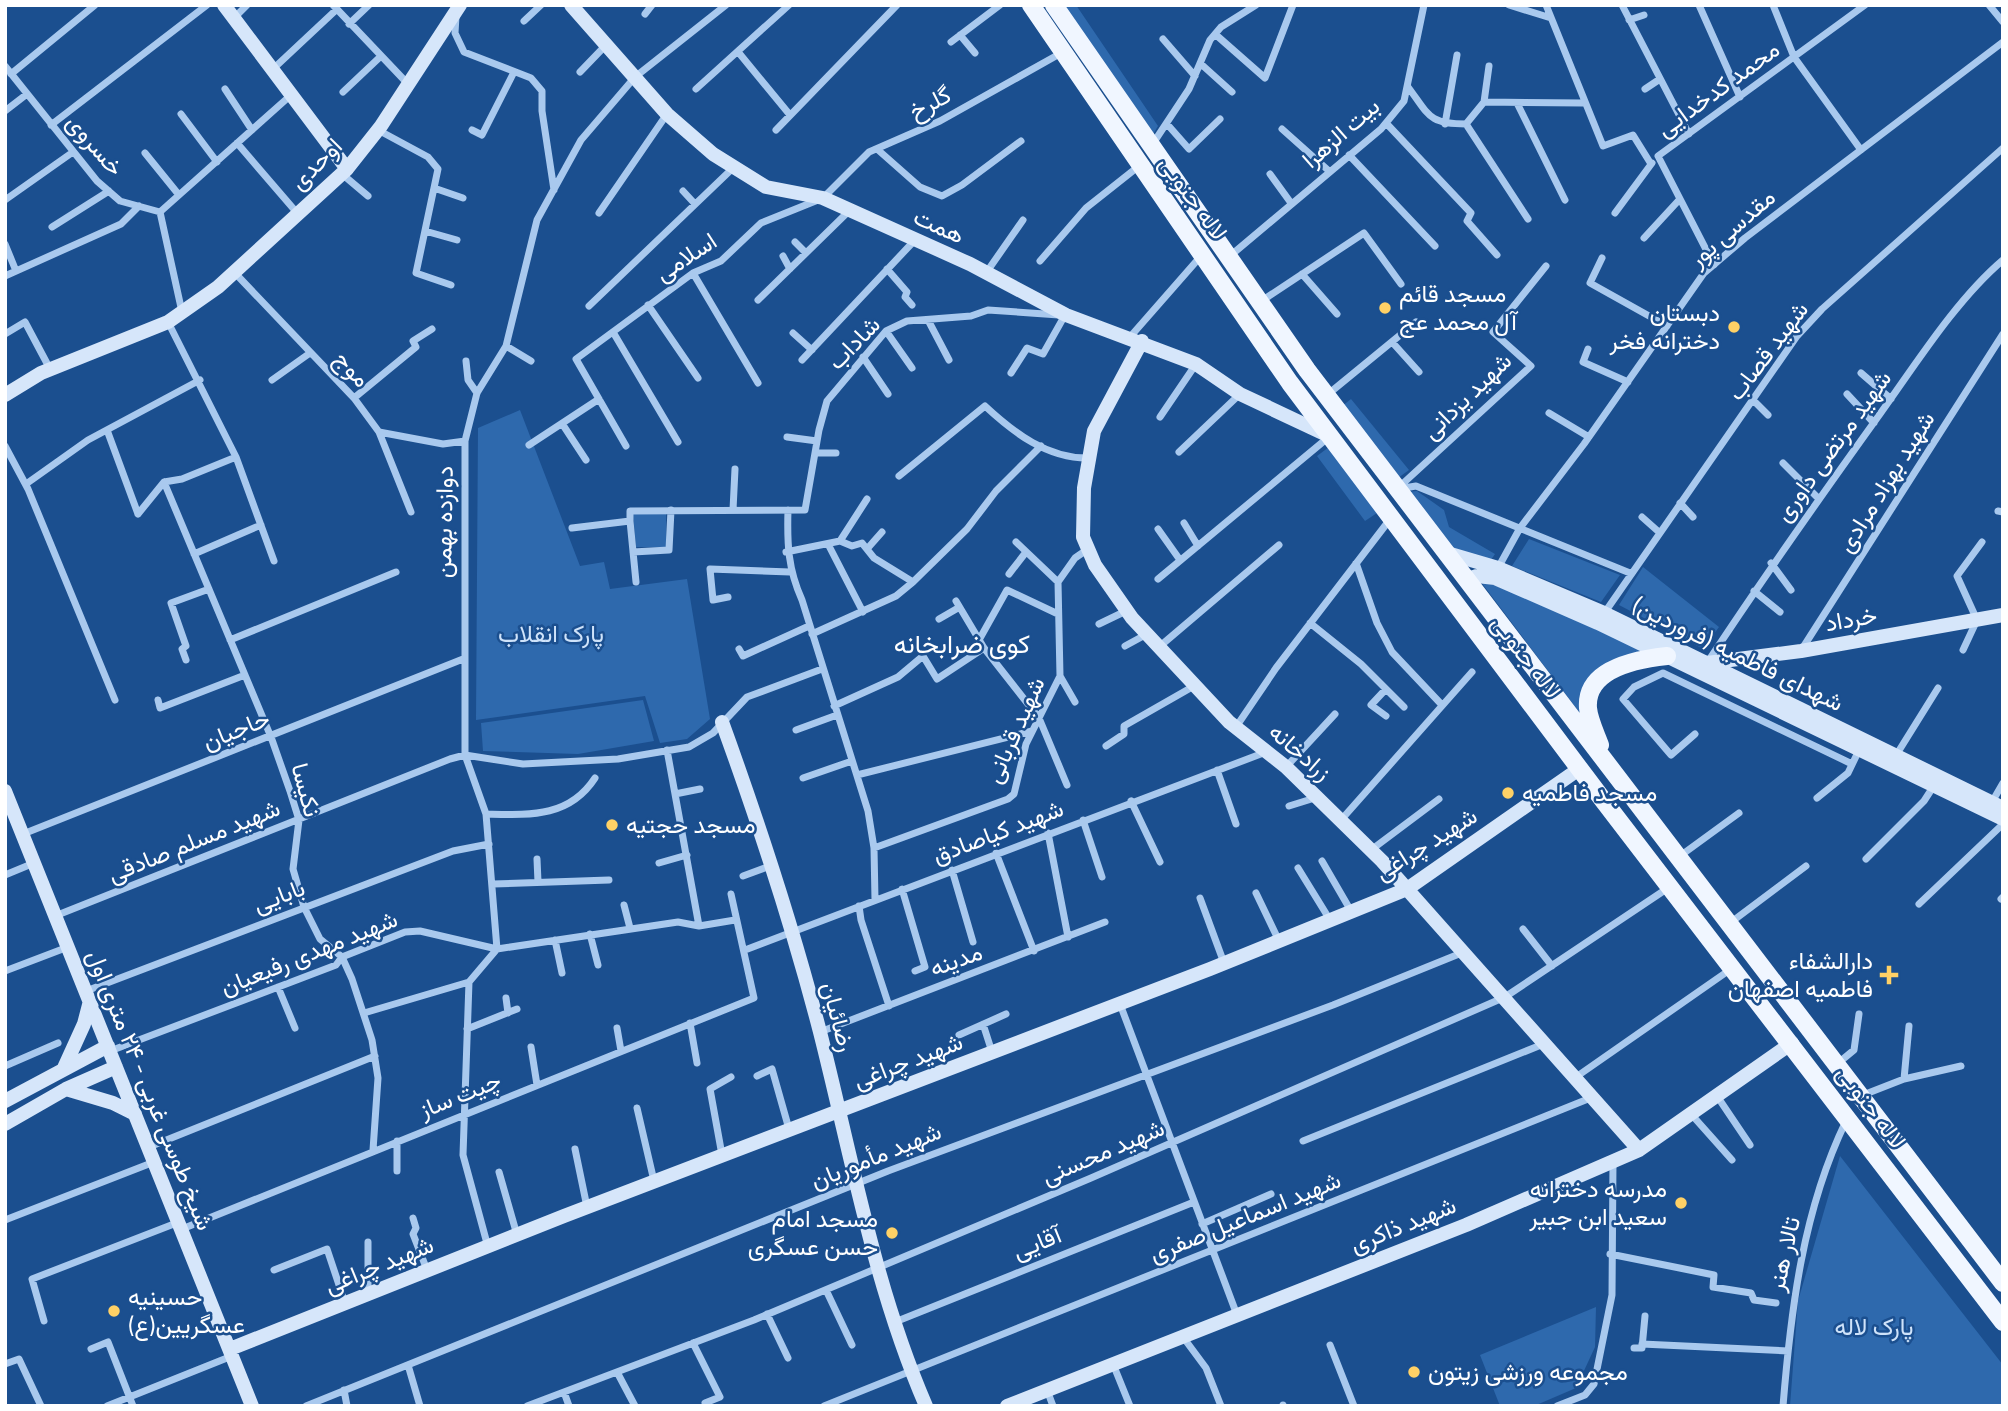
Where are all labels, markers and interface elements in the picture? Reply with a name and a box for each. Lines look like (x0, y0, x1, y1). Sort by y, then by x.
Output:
street label: محمد کدخدایی (1648, 31, 1787, 145)
street label: گلرخ (902, 76, 957, 128)
street label: بیت الزهرا (1293, 88, 1387, 176)
street label: خسروی (58, 105, 133, 184)
street label: اوحدی (281, 129, 350, 198)
street label: لاله جنوبی (1150, 147, 1237, 248)
street label: مقدسی پور (1679, 179, 1783, 276)
street label: همت (908, 198, 971, 252)
street label: اسلامی (647, 223, 724, 290)
place label: مسجد قائم آل محمد عج (1399, 275, 1519, 339)
street label: شهید قصاب (1718, 293, 1817, 408)
place label: دبستان دخترانه فخر (1608, 294, 1720, 358)
marker: مسجد قائم آل محمد عج (1377, 300, 1393, 316)
street label: شاداب (818, 307, 888, 378)
marker: دبستان دخترانه فخر (1726, 319, 1742, 335)
street label: موج (326, 342, 379, 395)
street label: شهید یزدانی (1413, 343, 1519, 447)
street label: شهید مرتضی داوری (1765, 362, 1900, 529)
street label: شهید بهزاد مرادی (1827, 404, 1943, 559)
street label: دوازده بهمن (424, 466, 462, 578)
street label: شهدای فاطمیه (فروردین) (1627, 586, 1850, 720)
street label: خرداد (1822, 596, 1880, 640)
street label: لاله جنوبی (1483, 606, 1571, 706)
park label: پارک انقلاب (498, 615, 604, 651)
district label: کوی ضرابخانه (894, 624, 1030, 663)
street label: شهید قربانی (975, 671, 1054, 789)
street label: حاجیان (197, 699, 275, 759)
street label: زرادخانه (1261, 714, 1340, 789)
street label: نکیسا (283, 759, 331, 821)
place label: مسجد فاطمیه (1522, 774, 1657, 810)
marker: مسجد فاطمیه (1500, 785, 1516, 801)
street label: شهید مسلم صادقی (102, 789, 285, 891)
street label: شهید کیاصادق (927, 790, 1068, 873)
street label: شهید چراغی (1367, 797, 1484, 889)
place label: مسجد حجتیه (626, 806, 756, 842)
marker: مسجد حجتیه (604, 817, 620, 833)
street label: بابایی (247, 869, 310, 921)
street label: شهید مهدی رفیعیان (214, 900, 403, 1004)
street label: مدینه (924, 933, 987, 985)
place label: دارالشفاء فاطمیه اصفهان (1728, 942, 1873, 1006)
street label: شیخ طوسی غربی - ۲۴ متری اول (78, 944, 224, 1235)
marker: دارالشفاء فاطمیه اصفهان (1879, 965, 1899, 985)
street label: رضائیان (812, 978, 866, 1056)
street label: شهید چراغی (848, 1023, 968, 1097)
street label: لاله جنوبی (1828, 1056, 1916, 1156)
street label: چیت ساز (412, 1061, 506, 1127)
street label: شهید محسنی (1035, 1109, 1170, 1193)
street label: شهید مأموریان (805, 1112, 947, 1198)
street label: شهید اسماعیل صفری (1143, 1161, 1346, 1271)
place label: مدرسه دخترانه سعید ابن جبیر (1528, 1170, 1667, 1234)
street label: شهید ذاکری (1344, 1186, 1461, 1262)
marker: مدرسه دخترانه سعید ابن جبیر (1673, 1195, 1689, 1211)
place label: مسجد امام حسن عسگری (748, 1200, 878, 1264)
street label: تالار هنر (1757, 1213, 1809, 1296)
street label: آقایی (1007, 1215, 1069, 1268)
marker: مسجد امام حسن عسگری (884, 1225, 900, 1241)
street label: شهید چراغی (319, 1226, 439, 1302)
place label: حسینیه عسگریین(ع) (128, 1278, 245, 1342)
marker: حسینیه عسگریین(ع) (106, 1303, 122, 1319)
park label: پارک لاله (1834, 1308, 1914, 1344)
place label: مجموعه ورزشی زیتون (1428, 1353, 1628, 1389)
marker: مجموعه ورزشی زیتون (1406, 1364, 1422, 1380)

